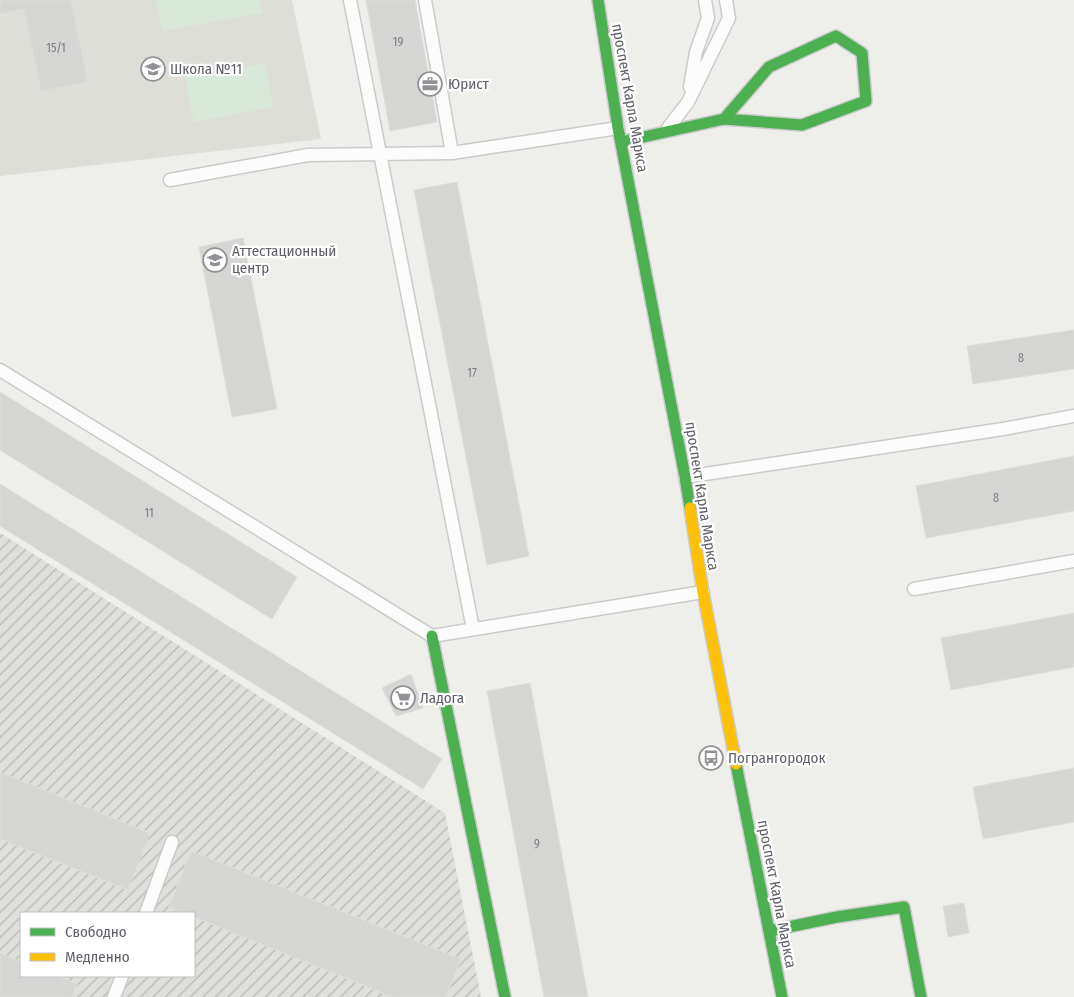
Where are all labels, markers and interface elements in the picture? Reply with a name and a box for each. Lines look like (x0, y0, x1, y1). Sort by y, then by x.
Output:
street label: проспект Карла Маркса (608, 22, 652, 174)
house number: 19 (393, 35, 403, 49)
house number: 15/1 (46, 41, 66, 55)
school or university icon: Школа №11 (140, 56, 166, 82)
place label: Школа №11 (170, 60, 242, 78)
office icon: Юрист (417, 71, 443, 97)
place label: Юрист (448, 75, 490, 93)
place label: Аттестационный центр (232, 242, 336, 277)
school or university icon: Аттестационный центр (202, 247, 228, 273)
house number: 8 (1018, 351, 1024, 365)
house number: 17 (467, 366, 477, 380)
street label: проспект Карла Маркса (681, 420, 723, 572)
house number: 8 (993, 491, 999, 505)
house number: 11 (144, 506, 154, 520)
supermarket icon: Ладога (390, 685, 416, 711)
place label: Ладога (420, 689, 464, 707)
bus stop icon: Погрангородок (698, 745, 724, 771)
place label: Погрангородок (728, 749, 825, 767)
street label: проспект Карла Маркса (754, 818, 800, 970)
house number: 9 (534, 837, 540, 851)
legend (20, 912, 195, 977)
text: Свободно (65, 923, 127, 941)
text: Медленно (65, 948, 130, 966)

